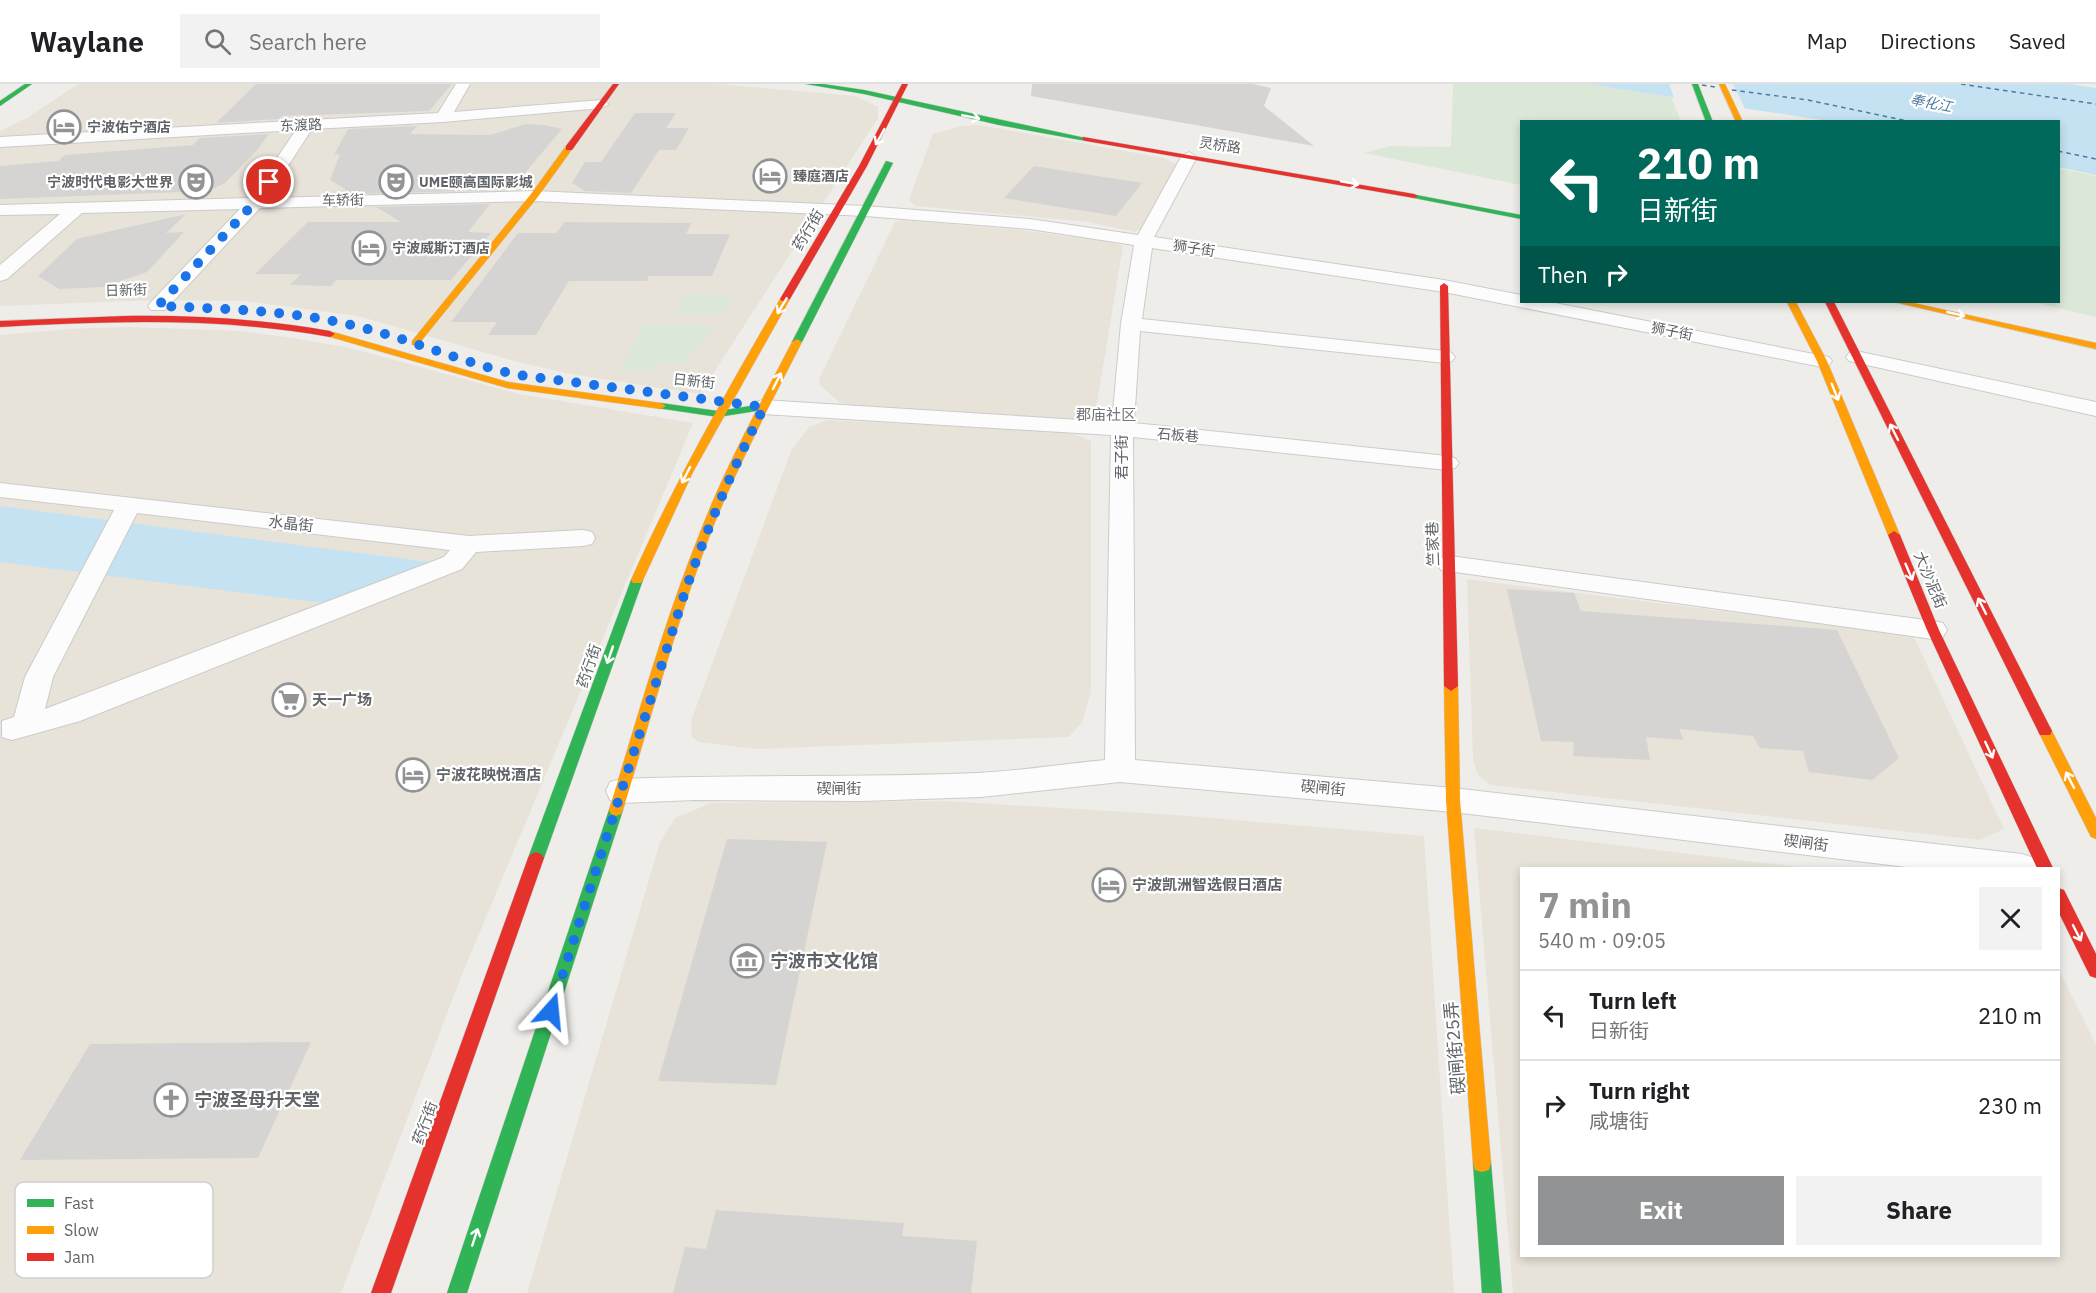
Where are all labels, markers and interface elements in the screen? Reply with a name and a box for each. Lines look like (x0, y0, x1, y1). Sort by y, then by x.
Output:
search box (180, 14, 600, 68)
text: Waylane (30, 23, 144, 60)
icon: search (201, 25, 234, 58)
text: Search here (249, 27, 367, 56)
text: Map (1807, 27, 1847, 55)
text: Directions (1880, 27, 1976, 55)
text: Saved (2009, 27, 2066, 55)
water label: 奉化江 (1909, 90, 1955, 116)
hotel icon: 宁波佑宁酒店 (46, 109, 82, 145)
one-way arrow (962, 112, 981, 124)
street label: 东渡路 (280, 115, 322, 135)
place label: 宁波佑宁酒店 (87, 118, 171, 136)
one-way arrow (874, 128, 886, 145)
street label: 灵桥路 (1198, 133, 1242, 157)
text: 210 m (1637, 136, 1760, 191)
icon: left (1538, 144, 1616, 222)
pin (243, 156, 294, 207)
hotel icon: 臻庭酒店 (752, 158, 788, 194)
theatre icon: 宁波时代电影大世界 (178, 164, 214, 200)
theatre icon: UME颐高国际影城 (378, 164, 414, 200)
icon: arrive (252, 165, 285, 198)
place label: 臻庭酒店 (793, 167, 849, 185)
place label: 宁波时代电影大世界 (47, 173, 173, 191)
place label: UME颐高国际影城 (419, 173, 533, 191)
one-way arrow (1339, 178, 1359, 189)
street label: 车轿街 (322, 191, 364, 209)
text: 日新街 (1637, 192, 1718, 227)
street label: 药行街 (788, 206, 827, 254)
hotel icon: 宁波威斯汀酒店 (351, 230, 387, 266)
street label: 狮子街 (1172, 236, 1216, 260)
place label: 宁波威斯汀酒店 (392, 239, 490, 257)
icon: right (1600, 258, 1633, 291)
text: Then (1538, 260, 1588, 289)
street label: 日新街 (105, 280, 147, 300)
one-way arrow (776, 297, 788, 314)
one-way arrow (1946, 309, 1965, 321)
street label: 狮子街 (1650, 318, 1694, 344)
street label: 日新街 (672, 370, 716, 392)
one-way arrow (772, 373, 783, 391)
one-way arrow (1830, 382, 1841, 401)
district label: 郡庙社区 (1076, 405, 1136, 424)
street label: 石板巷 (1156, 424, 1200, 446)
one-way arrow (1888, 424, 1900, 442)
street label: 君子街 (1112, 434, 1131, 480)
one-way arrow (680, 466, 691, 484)
street label: 水晶街 (268, 512, 314, 535)
street label: 竺家巷 (1422, 521, 1443, 567)
street label: 大沙泥街 (1910, 548, 1951, 611)
one-way arrow (1904, 563, 1915, 581)
one-way arrow (1976, 598, 1987, 616)
street label: 药行街 (572, 641, 605, 690)
one-way arrow (603, 645, 614, 663)
supermarket icon: 天一广场 (271, 682, 307, 718)
place label: 天一广场 (312, 690, 372, 709)
one-way arrow (1984, 740, 1996, 758)
hotel icon: 宁波花映悦酒店 (395, 757, 431, 793)
place label: 宁波花映悦酒店 (436, 765, 541, 784)
one-way arrow (2063, 772, 2075, 790)
street label: 碶闸街 (1300, 776, 1346, 799)
street label: 碶闸街 (816, 779, 862, 798)
street label: 碶闸街 (1783, 830, 1830, 855)
hotel icon: 宁波凯洲智选假日酒店 (1091, 867, 1127, 903)
place label: 宁波凯洲智选假日酒店 (1132, 875, 1282, 894)
text: 7 min (1538, 881, 1632, 928)
button: close (1979, 887, 2042, 950)
one-way arrow (2071, 924, 2083, 941)
text: 540 m · 09:05 (1538, 927, 1666, 954)
museum icon: 宁波市文化馆 (729, 943, 765, 979)
place label: 宁波市文化馆 (770, 949, 878, 972)
position arrow (519, 979, 583, 1043)
text: Turn left (1589, 986, 1677, 1015)
icon: left (1538, 999, 1571, 1032)
street label: 碶闸街25弄 (1439, 1000, 1470, 1096)
text: 210 m (1978, 1001, 2042, 1030)
text: 日新街 (1589, 1017, 1649, 1044)
text: Turn right (1589, 1076, 1690, 1105)
church icon: 宁波圣母升天堂 (153, 1082, 189, 1118)
place label: 宁波圣母升天堂 (194, 1088, 320, 1111)
icon: right (1538, 1089, 1571, 1122)
text: 230 m (1978, 1091, 2042, 1120)
street label: 药行街 (408, 1098, 441, 1147)
text: 咸塘街 (1589, 1107, 1649, 1134)
button: Exit (1538, 1176, 1784, 1245)
button: Share (1796, 1176, 2042, 1245)
legend (15, 1182, 213, 1278)
text: Fast (64, 1193, 94, 1213)
text: Slow (64, 1220, 99, 1240)
one-way arrow (471, 1229, 482, 1247)
text: Jam (64, 1247, 95, 1267)

